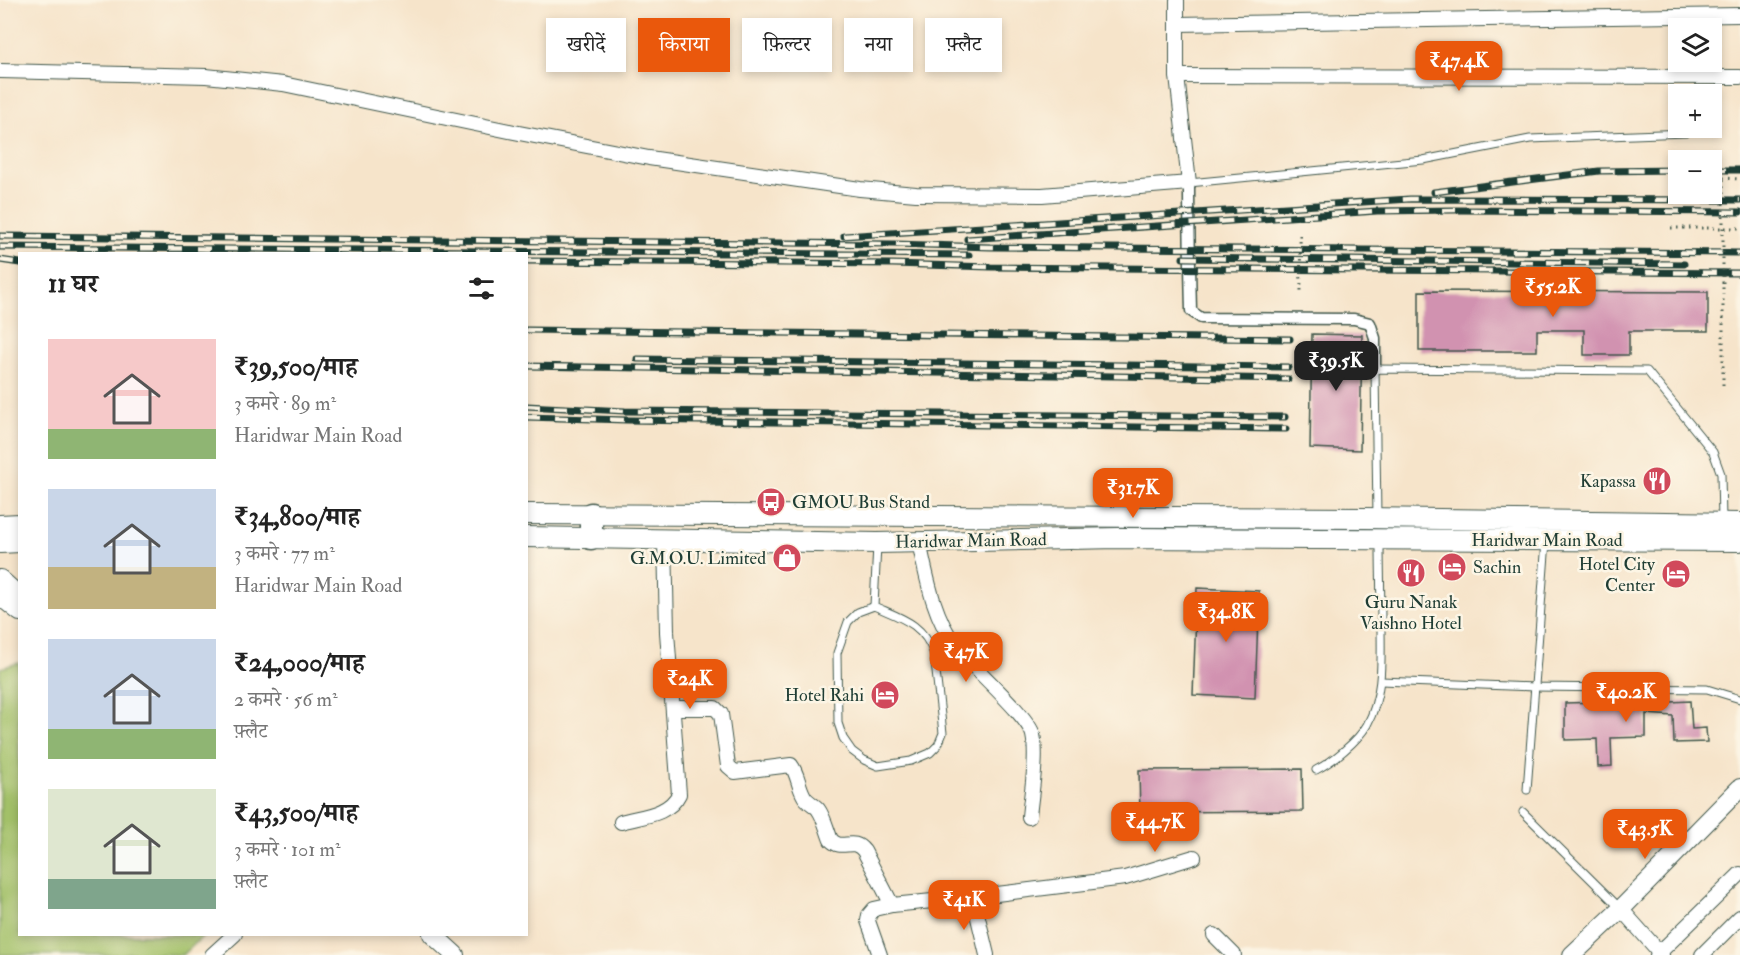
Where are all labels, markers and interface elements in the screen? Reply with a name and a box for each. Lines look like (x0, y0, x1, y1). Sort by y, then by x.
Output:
chip: खरीदें (546, 18, 626, 72)
chip: किराया (638, 18, 730, 72)
chip: फ़िल्टर (742, 18, 832, 72)
chip: नया (844, 18, 913, 72)
chip: फ़्लैट (925, 18, 1002, 72)
map controls (1668, 18, 1722, 204)
button: layers (1668, 18, 1722, 72)
pin: ₹47.4K (1410, 41, 1508, 92)
text: ₹47.4K (1429, 48, 1489, 73)
button: + (1668, 84, 1722, 138)
button: − (1668, 150, 1722, 204)
pin: ₹55.2K (1504, 267, 1602, 318)
text: 11 घर (48, 268, 98, 300)
icon: filters (465, 272, 498, 305)
text: ₹55.2K (1525, 274, 1581, 299)
pin: ₹39.5K (1287, 341, 1385, 392)
text: ₹39.5K (1308, 348, 1364, 373)
text: ₹39,500/माह (234, 351, 358, 383)
icon: home (96, 363, 168, 435)
text: 3 कमरे · 89 m² (234, 391, 336, 416)
text: Haridwar Main Road (234, 423, 402, 448)
restaurant icon: Kapassa (1641, 465, 1673, 497)
pin: ₹31.7K (1084, 468, 1182, 519)
place label: Kapassa (1580, 470, 1637, 493)
text: ₹31.7K (1107, 475, 1159, 500)
bus stop icon: GMOU Bus Stand (755, 486, 787, 518)
place label: GMOU Bus Stand (792, 491, 930, 514)
text: ₹34,800/माह (234, 501, 360, 533)
icon: home (96, 513, 168, 585)
street label: Haridwar Main Road (895, 528, 1047, 554)
street label: Haridwar Main Road (1471, 529, 1623, 552)
text: 3 कमरे · 77 m² (234, 541, 335, 566)
shop icon: G.M.O.U. Limited (771, 542, 803, 574)
place label: G.M.O.U. Limited (630, 547, 766, 570)
hotel icon: Sachin (1436, 551, 1468, 583)
place label: Hotel City Center (1579, 553, 1656, 597)
place label: Sachin (1473, 556, 1521, 579)
restaurant icon: Guru Nanak Vaishno Hotel (1395, 557, 1427, 589)
hotel icon: Hotel City Center (1660, 558, 1692, 590)
text: Haridwar Main Road (234, 573, 402, 598)
place label: Guru Nanak Vaishno Hotel (1360, 591, 1462, 635)
pin: ₹34.8K (1177, 592, 1275, 643)
text: ₹34.8K (1197, 599, 1255, 624)
pin: ₹47K (930, 632, 1002, 683)
text: ₹47K (944, 639, 988, 664)
text: ₹24,000/माह (234, 647, 365, 679)
pin: ₹24K (654, 659, 726, 710)
icon: home (96, 663, 168, 735)
text: ₹24K (667, 666, 713, 691)
pin: ₹40.2K (1577, 672, 1675, 723)
hotel icon: Hotel Rahi (869, 679, 901, 711)
text: ₹40.2K (1596, 679, 1656, 704)
place label: Hotel Rahi (785, 684, 864, 707)
text: 2 कमरे · 56 m² (234, 687, 338, 712)
text: फ़्लैट (234, 719, 267, 744)
text: ₹43,500/माह (234, 797, 358, 829)
pin: ₹44.7K (1106, 802, 1204, 853)
text: ₹44.7K (1125, 809, 1185, 834)
pin: ₹43.5K (1596, 809, 1694, 860)
icon: home (96, 813, 168, 885)
text: ₹43.5K (1617, 816, 1673, 841)
text: 3 कमरे · 101 m² (234, 837, 341, 862)
text: फ़्लैट (234, 869, 267, 894)
pin: ₹41K (928, 880, 1000, 931)
text: ₹41K (942, 887, 986, 912)

